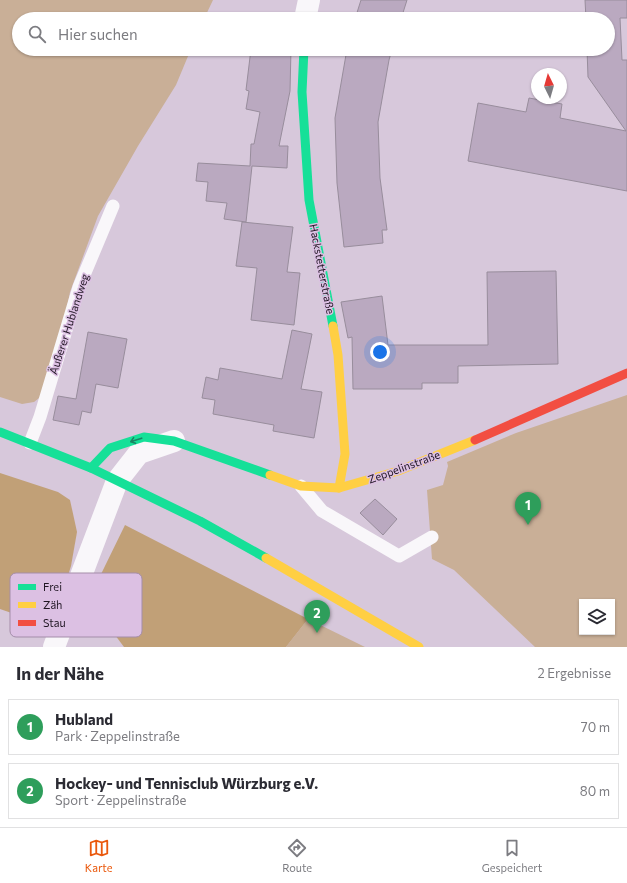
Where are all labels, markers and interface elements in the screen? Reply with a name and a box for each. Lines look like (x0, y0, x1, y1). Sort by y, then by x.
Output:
search box (12, 12, 615, 56)
icon: search (26, 23, 48, 45)
text: Hier suchen (58, 25, 138, 43)
north arrow (531, 68, 567, 104)
street label: Hackstetterstraße (307, 223, 338, 315)
street label: Äußerer Hublandweg (45, 272, 91, 376)
your location (370, 342, 390, 362)
one-way arrow (129, 437, 142, 444)
street label: Zeppelinstraße (366, 447, 442, 486)
pin: 1 (515, 492, 541, 525)
legend (10, 573, 142, 637)
text: Frei (43, 580, 62, 593)
text: Zäh (43, 598, 62, 611)
map controls (579, 599, 615, 635)
button: layers (579, 599, 615, 635)
pin: 2 (304, 600, 330, 633)
text: Stau (43, 616, 66, 629)
text: In der Nähe (16, 663, 104, 684)
text: 2 Ergebnisse (537, 665, 611, 681)
text: Hubland (55, 710, 113, 728)
text: 1 (27, 719, 33, 735)
text: 70 m (581, 719, 610, 735)
text: Park · Zeppelinstraße (55, 728, 180, 744)
text: Hockey- und Tennisclub Würzburg e.V. (55, 774, 318, 792)
text: 2 (26, 783, 34, 799)
text: 80 m (580, 783, 610, 799)
text: Sport · Zeppelinstraße (55, 792, 186, 808)
tab: Karte (85, 837, 113, 874)
tab: Route (282, 837, 312, 874)
tab: Gespeichert (482, 837, 542, 874)

